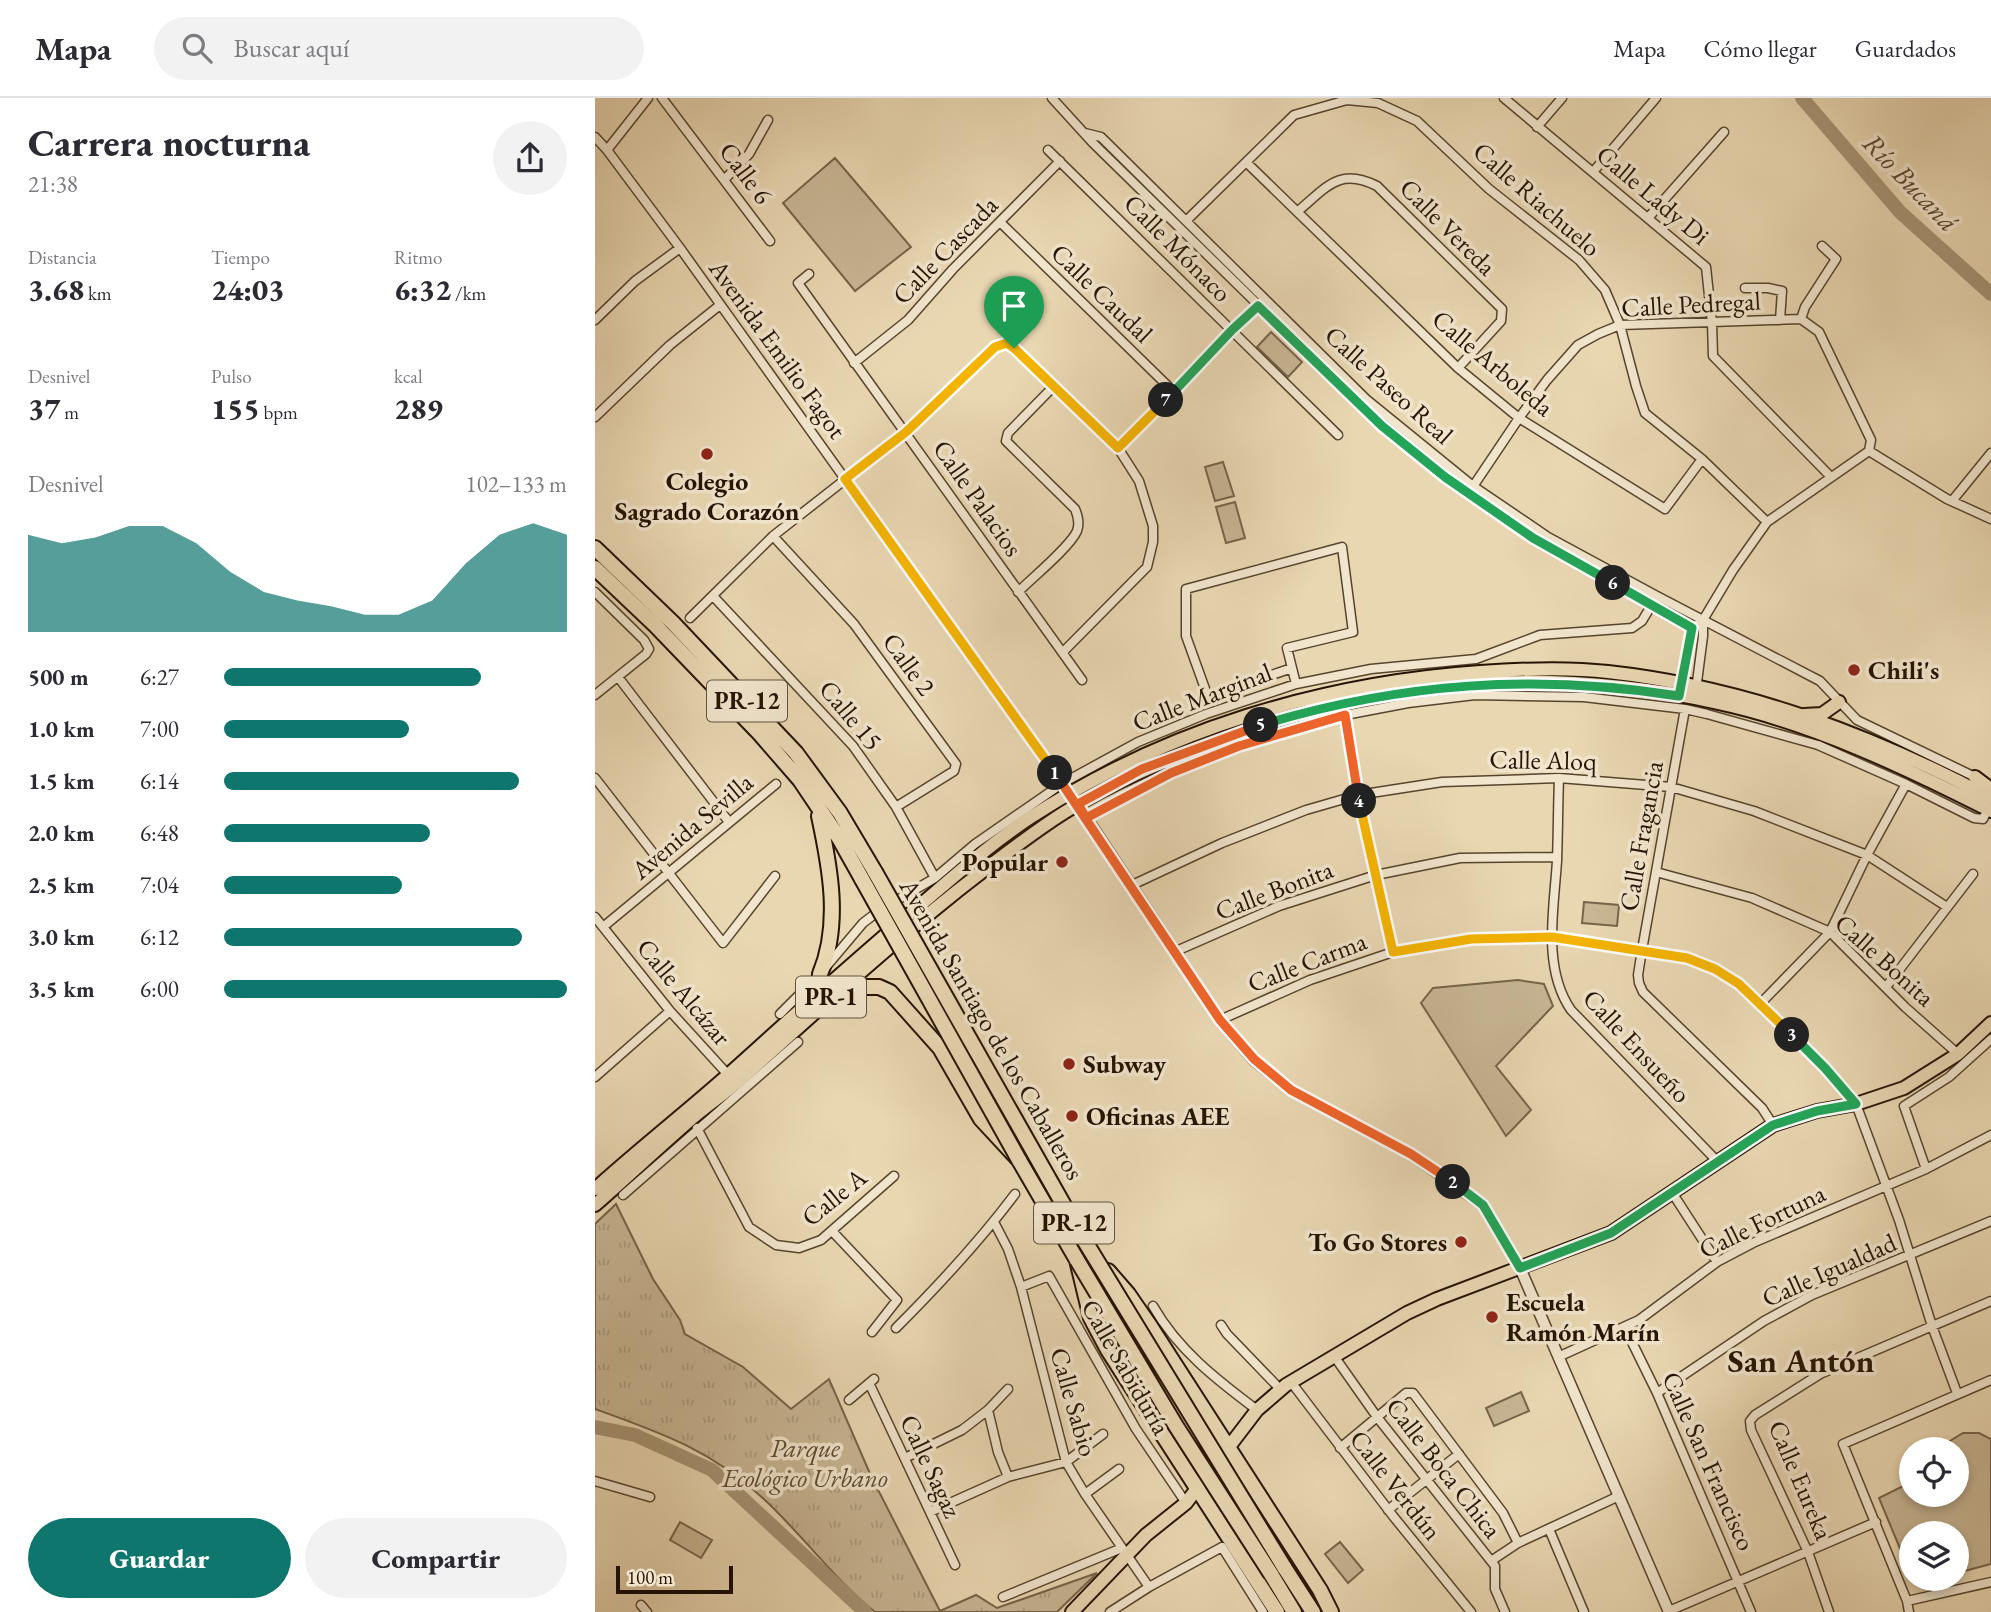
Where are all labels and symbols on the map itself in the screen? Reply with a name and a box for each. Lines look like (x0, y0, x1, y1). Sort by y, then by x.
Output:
water label: Río Bucaná (1855, 125, 1967, 239)
street label: Calle Riachuelo (1466, 134, 1608, 264)
street label: Calle 6 (712, 135, 780, 211)
street label: Calle Lady Di (1589, 138, 1717, 252)
street label: Calle Vereda (1392, 171, 1504, 283)
street label: Calle Mónaco (1117, 187, 1239, 309)
street label: Calle Cascada (885, 188, 1006, 311)
street label: Calle Caudal (1044, 236, 1160, 350)
street label: Avenida Emilio Fagot (701, 252, 854, 445)
pin (984, 276, 1044, 348)
street label: Calle Pedregal (1620, 283, 1762, 325)
street label: Calle Arboleda (1425, 302, 1561, 424)
street label: Calle Paseo Real (1318, 318, 1460, 452)
pin: 7 (1149, 382, 1183, 418)
street label: Calle Palacios (925, 433, 1031, 563)
marker: Colegio Sagrado Corazón (699, 446, 715, 462)
place label: Colegio Sagrado Corazón (615, 464, 800, 528)
pin: 6 (1595, 566, 1631, 601)
street label: Calle 2 (875, 626, 943, 702)
place label: Chili's (1868, 653, 1939, 687)
street label: Calle Marginal (1127, 655, 1277, 739)
marker: Chili's (1846, 662, 1862, 678)
street label: Calle 15 (812, 673, 890, 757)
road number: PR-12 (707, 680, 787, 722)
pin: 5 (1243, 708, 1279, 742)
street label: Calle Aloq (1489, 742, 1597, 778)
pin: 1 (1037, 756, 1072, 790)
street label: Calle Fragancia (1611, 758, 1671, 914)
street label: Avenida Sevilla (623, 765, 760, 887)
pin: 4 (1341, 784, 1377, 818)
place label: Popular (962, 845, 1048, 879)
street label: Calle Bonita (1210, 852, 1338, 928)
marker: Popular (1054, 854, 1070, 870)
street label: Avenida Santiago de los Caballeros (891, 871, 1092, 1186)
street label: Calle Bonita (1828, 906, 1943, 1014)
street label: Calle Carma (1243, 924, 1372, 1000)
street label: Calle Alcázar (629, 931, 739, 1053)
road number: PR-1 (796, 976, 866, 1017)
street label: Calle Ensueño (1576, 982, 1698, 1110)
pin: 3 (1775, 1018, 1809, 1052)
place label: Subway (1083, 1047, 1167, 1081)
marker: Subway (1061, 1056, 1077, 1072)
place label: Oficinas AEE (1086, 1099, 1229, 1133)
marker: Oficinas AEE (1064, 1108, 1080, 1124)
street label: Calle A (794, 1160, 874, 1234)
pin: 2 (1435, 1164, 1471, 1200)
street label: Calle Fortuna (1693, 1175, 1831, 1266)
road number: PR-12 (1034, 1203, 1114, 1244)
place label: To Go Stores (1308, 1225, 1447, 1259)
street label: Calle Igualdad (1756, 1225, 1902, 1315)
marker: To Go Stores (1453, 1234, 1469, 1250)
place label: Escuela Ramón Marín (1506, 1285, 1660, 1349)
street label: Calle Sabiduría (1073, 1293, 1179, 1441)
marker: Escuela Ramón Marín (1484, 1309, 1500, 1325)
district label: San Antón (1728, 1339, 1875, 1382)
street label: Calle Sabio (1042, 1344, 1106, 1460)
street label: Calle San Francisco (1654, 1366, 1764, 1556)
street label: Calle Boca Chica (1378, 1391, 1510, 1546)
street label: Calle Sagaz (892, 1409, 970, 1523)
street label: Calle Eureka (1761, 1415, 1842, 1545)
street label: Calle Verdún (1342, 1423, 1450, 1547)
park label: Parque Ecológico Urbano (721, 1431, 888, 1495)
scale bar (616, 1563, 733, 1595)

